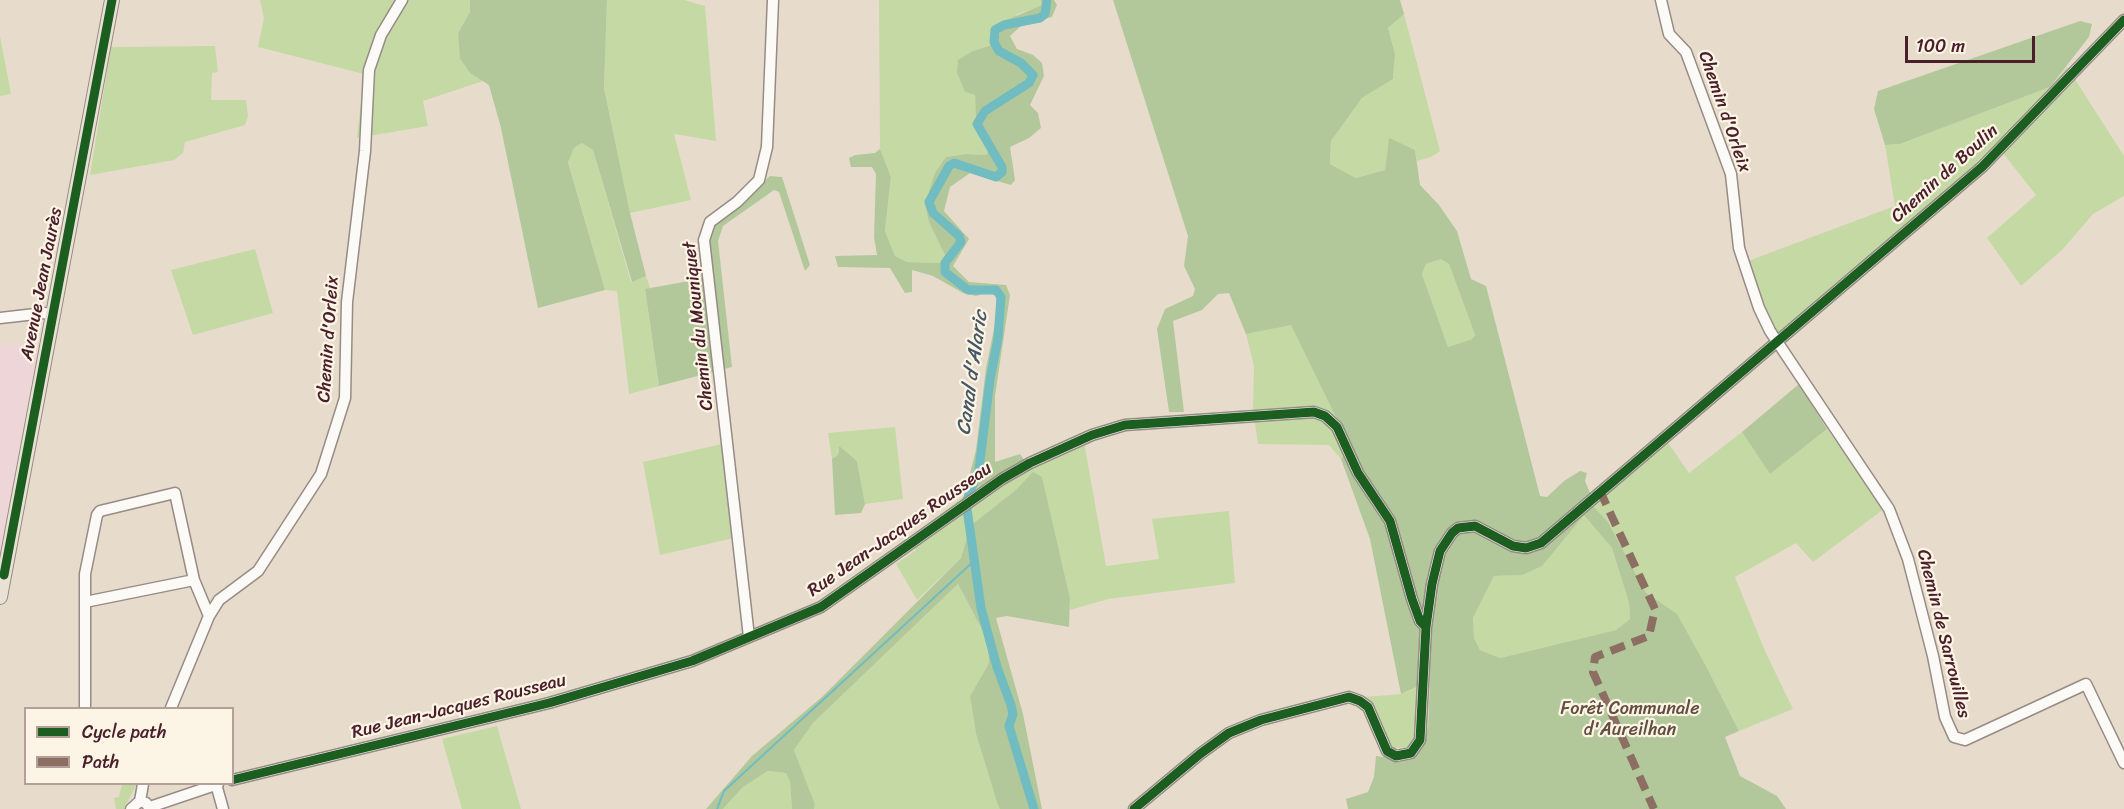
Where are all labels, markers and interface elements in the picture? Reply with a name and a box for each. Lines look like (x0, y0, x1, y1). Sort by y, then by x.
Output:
scale bar (1908, 24, 2038, 62)
text: 100 m (1916, 30, 1965, 62)
street label: Chemin d'Orleix (1693, 48, 1755, 176)
street label: Chemin de Boulin (1887, 120, 2003, 228)
street label: Avenue Jean Jaurès (17, 206, 67, 362)
street label: Chemin du Mouniquet (679, 240, 719, 412)
street label: Chemin d'Orleix (314, 275, 344, 403)
water label: Canal d'Alaric (952, 310, 994, 436)
street label: Rue Jean-Jacques Rousseau (804, 458, 996, 602)
street label: Chemin de Sarrouilles (1912, 547, 1974, 721)
street label: Rue Jean-Jacques Rousseau (350, 670, 568, 744)
park label: Forêt Communale d'Aureilhan (1561, 698, 1699, 740)
legend (24, 707, 234, 785)
text: Cycle path (82, 716, 166, 748)
text: Path (82, 746, 119, 778)

